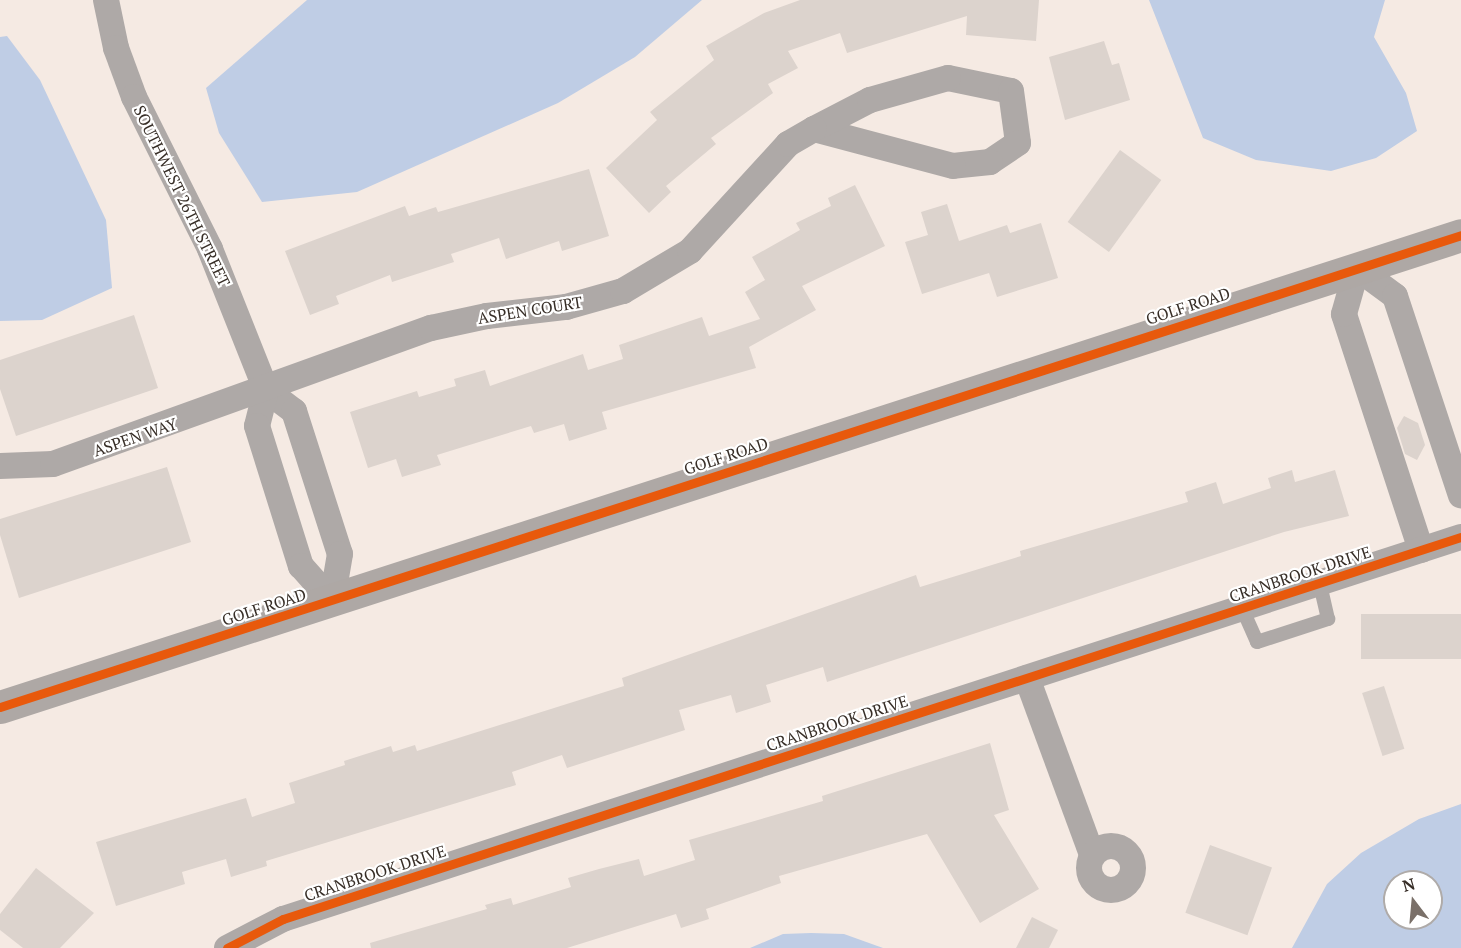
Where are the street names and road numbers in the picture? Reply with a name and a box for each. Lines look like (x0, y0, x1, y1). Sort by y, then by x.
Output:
street label: SOUTHWEST 26TH STREET (130, 102, 234, 290)
street label: GOLF ROAD (1144, 283, 1232, 329)
street label: ASPEN COURT (476, 292, 584, 328)
street label: ASPEN WAY (91, 414, 179, 460)
street label: GOLF ROAD (682, 433, 770, 479)
street label: CRANBROOK DRIVE (1227, 542, 1373, 606)
street label: GOLF ROAD (220, 584, 308, 630)
street label: CRANBROOK DRIVE (764, 691, 910, 755)
street label: CRANBROOK DRIVE (302, 841, 448, 905)

